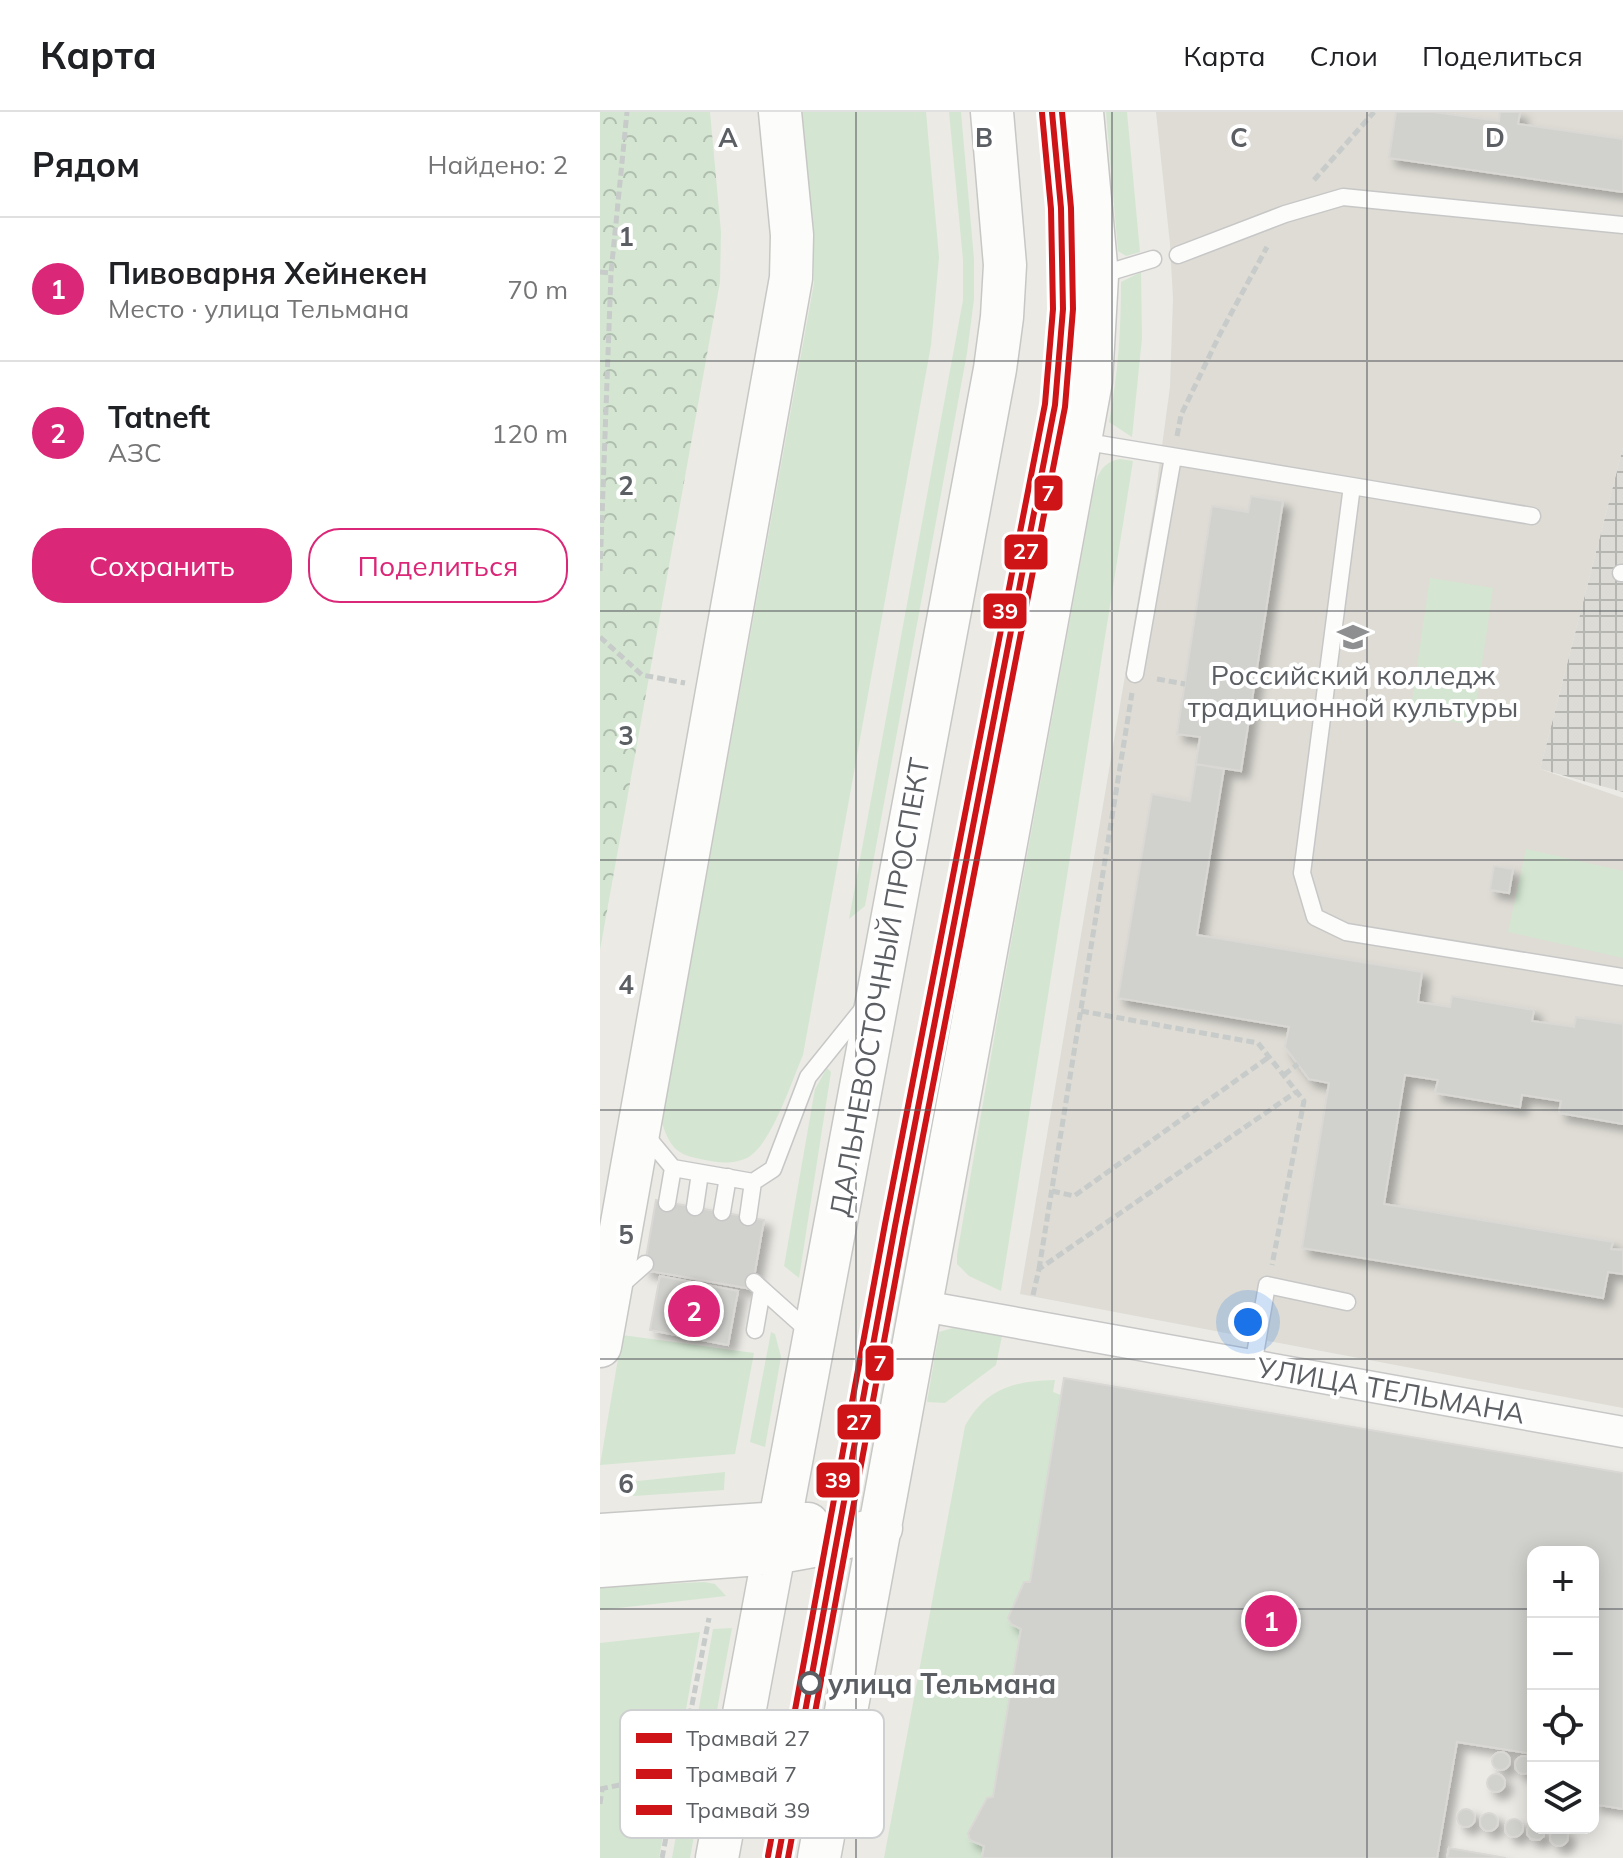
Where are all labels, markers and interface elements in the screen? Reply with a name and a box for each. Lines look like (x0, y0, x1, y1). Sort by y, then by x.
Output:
text: Карта (40, 31, 157, 79)
text: Карта (1183, 38, 1266, 73)
text: Слои (1310, 38, 1378, 73)
text: Поделиться (1422, 38, 1583, 73)
text: A (718, 121, 738, 154)
text: B (975, 121, 993, 154)
text: C (1230, 121, 1248, 154)
text: D (1485, 121, 1505, 154)
text: Рядом (32, 143, 140, 186)
text: Найдено: 2 (428, 148, 568, 181)
text: 1 (618, 220, 634, 253)
text: Пивоварня Хейнекен (108, 254, 428, 292)
text: 1 (50, 273, 66, 306)
text: 70 m (507, 273, 568, 306)
text: Место · улица Тельмана (108, 292, 409, 325)
text: Tatneft (108, 398, 210, 436)
text: 2 (50, 417, 66, 450)
text: 120 m (492, 417, 568, 450)
text: АЗС (108, 436, 162, 469)
text: 2 (618, 469, 634, 502)
line badge: 7 (1033, 474, 1064, 512)
text: 7 (1041, 479, 1055, 507)
button: Сохранить (32, 528, 292, 603)
button: Поделиться (308, 528, 568, 603)
line badge: 27 (1003, 533, 1049, 571)
text: 27 (1013, 537, 1039, 565)
line badge: 39 (982, 592, 1028, 630)
text: 39 (992, 597, 1018, 625)
school or university icon: Российский колледж традиционной культуры (1336, 620, 1370, 654)
place label: Российский колледж традиционной культуры (1188, 657, 1518, 724)
text: 3 (618, 719, 634, 752)
street label: ДАЛЬНЕВОСТОЧНЫЙ ПРОСПЕКТ (821, 755, 937, 1219)
text: 4 (618, 968, 634, 1001)
text: 5 (618, 1218, 634, 1251)
pin: 2 (668, 1281, 720, 1341)
your location (1228, 1302, 1268, 1342)
line badge: 7 (864, 1344, 895, 1382)
text: 7 (873, 1349, 887, 1377)
street label: УЛИЦА ТЕЛЬМАНА (1253, 1349, 1528, 1431)
line badge: 27 (836, 1403, 882, 1441)
text: 27 (846, 1408, 872, 1436)
line badge: 39 (815, 1461, 861, 1499)
text: 39 (825, 1466, 851, 1494)
text: 6 (618, 1467, 634, 1500)
map controls (1527, 1546, 1599, 1834)
button: + (1527, 1546, 1599, 1618)
pin: 1 (1245, 1591, 1297, 1651)
button: − (1527, 1618, 1599, 1690)
place label: улица Тельмана (828, 1666, 1056, 1701)
marker: улица Тельмана (799, 1672, 821, 1694)
button: locate (1527, 1690, 1599, 1762)
legend (620, 1710, 884, 1838)
text: Трамвай 27 (686, 1724, 810, 1752)
text: Трамвай 7 (686, 1760, 797, 1788)
button: layers (1527, 1762, 1599, 1834)
text: Трамвай 39 (686, 1796, 810, 1824)

